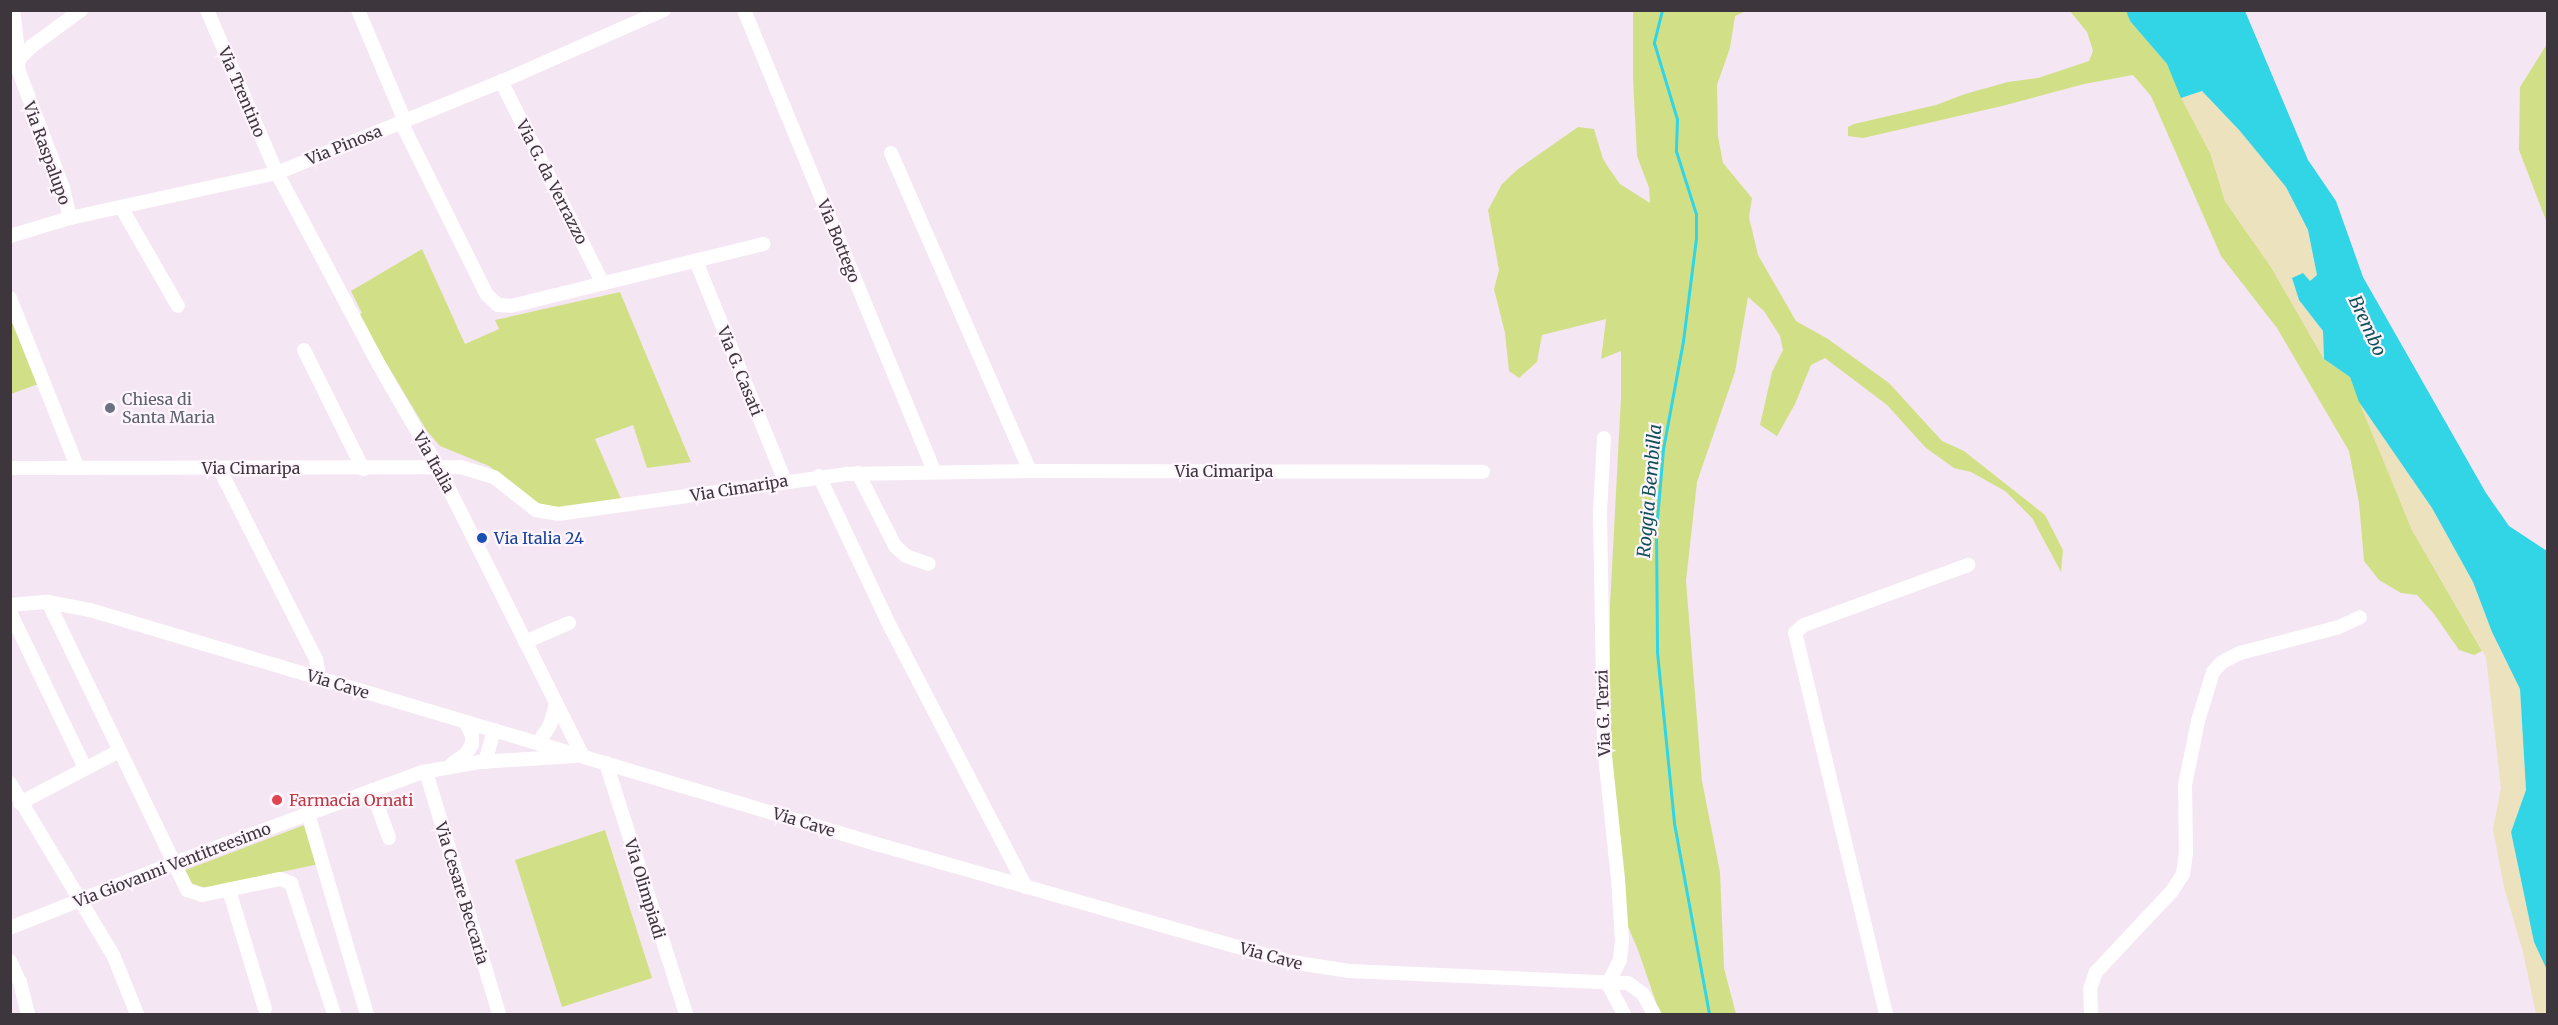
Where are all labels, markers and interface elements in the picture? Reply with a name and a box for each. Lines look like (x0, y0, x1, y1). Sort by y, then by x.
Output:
street label: Via Trentino (214, 44, 270, 140)
street label: Via Raspalupo (19, 99, 75, 207)
street label: Via G. da Verrazzo (512, 117, 592, 247)
street label: Via Pinosa (303, 121, 385, 169)
street label: Via Bottego (814, 197, 864, 285)
water label: Brembo (2344, 292, 2390, 360)
street label: Via G. Casati (713, 324, 767, 418)
place label: Chiesa di Santa Maria (122, 389, 215, 427)
marker: Chiesa di Santa Maria (103, 401, 117, 415)
water label: Roggia Bembilla (1633, 423, 1667, 559)
street label: Via Italia (409, 428, 459, 496)
street label: Via Cimaripa (202, 458, 300, 478)
street label: Via Cimaripa (1175, 461, 1273, 481)
street label: Via Cimaripa (689, 471, 789, 505)
place label: Via Italia 24 (494, 528, 584, 548)
marker: Via Italia 24 (475, 531, 489, 545)
street label: Via Cave (304, 665, 372, 703)
street label: Via G. Terzi (1592, 669, 1614, 757)
place label: Farmacia Ornati (289, 790, 413, 810)
marker: Farmacia Ornati (270, 793, 284, 807)
street label: Via Cave (770, 803, 838, 841)
street label: Via Giovanni Ventitreesimo (71, 818, 273, 912)
street label: Via Cesare Beccaria (431, 820, 493, 966)
street label: Via Olimpiadi (621, 837, 669, 941)
street label: Via Cave (1237, 938, 1305, 974)

